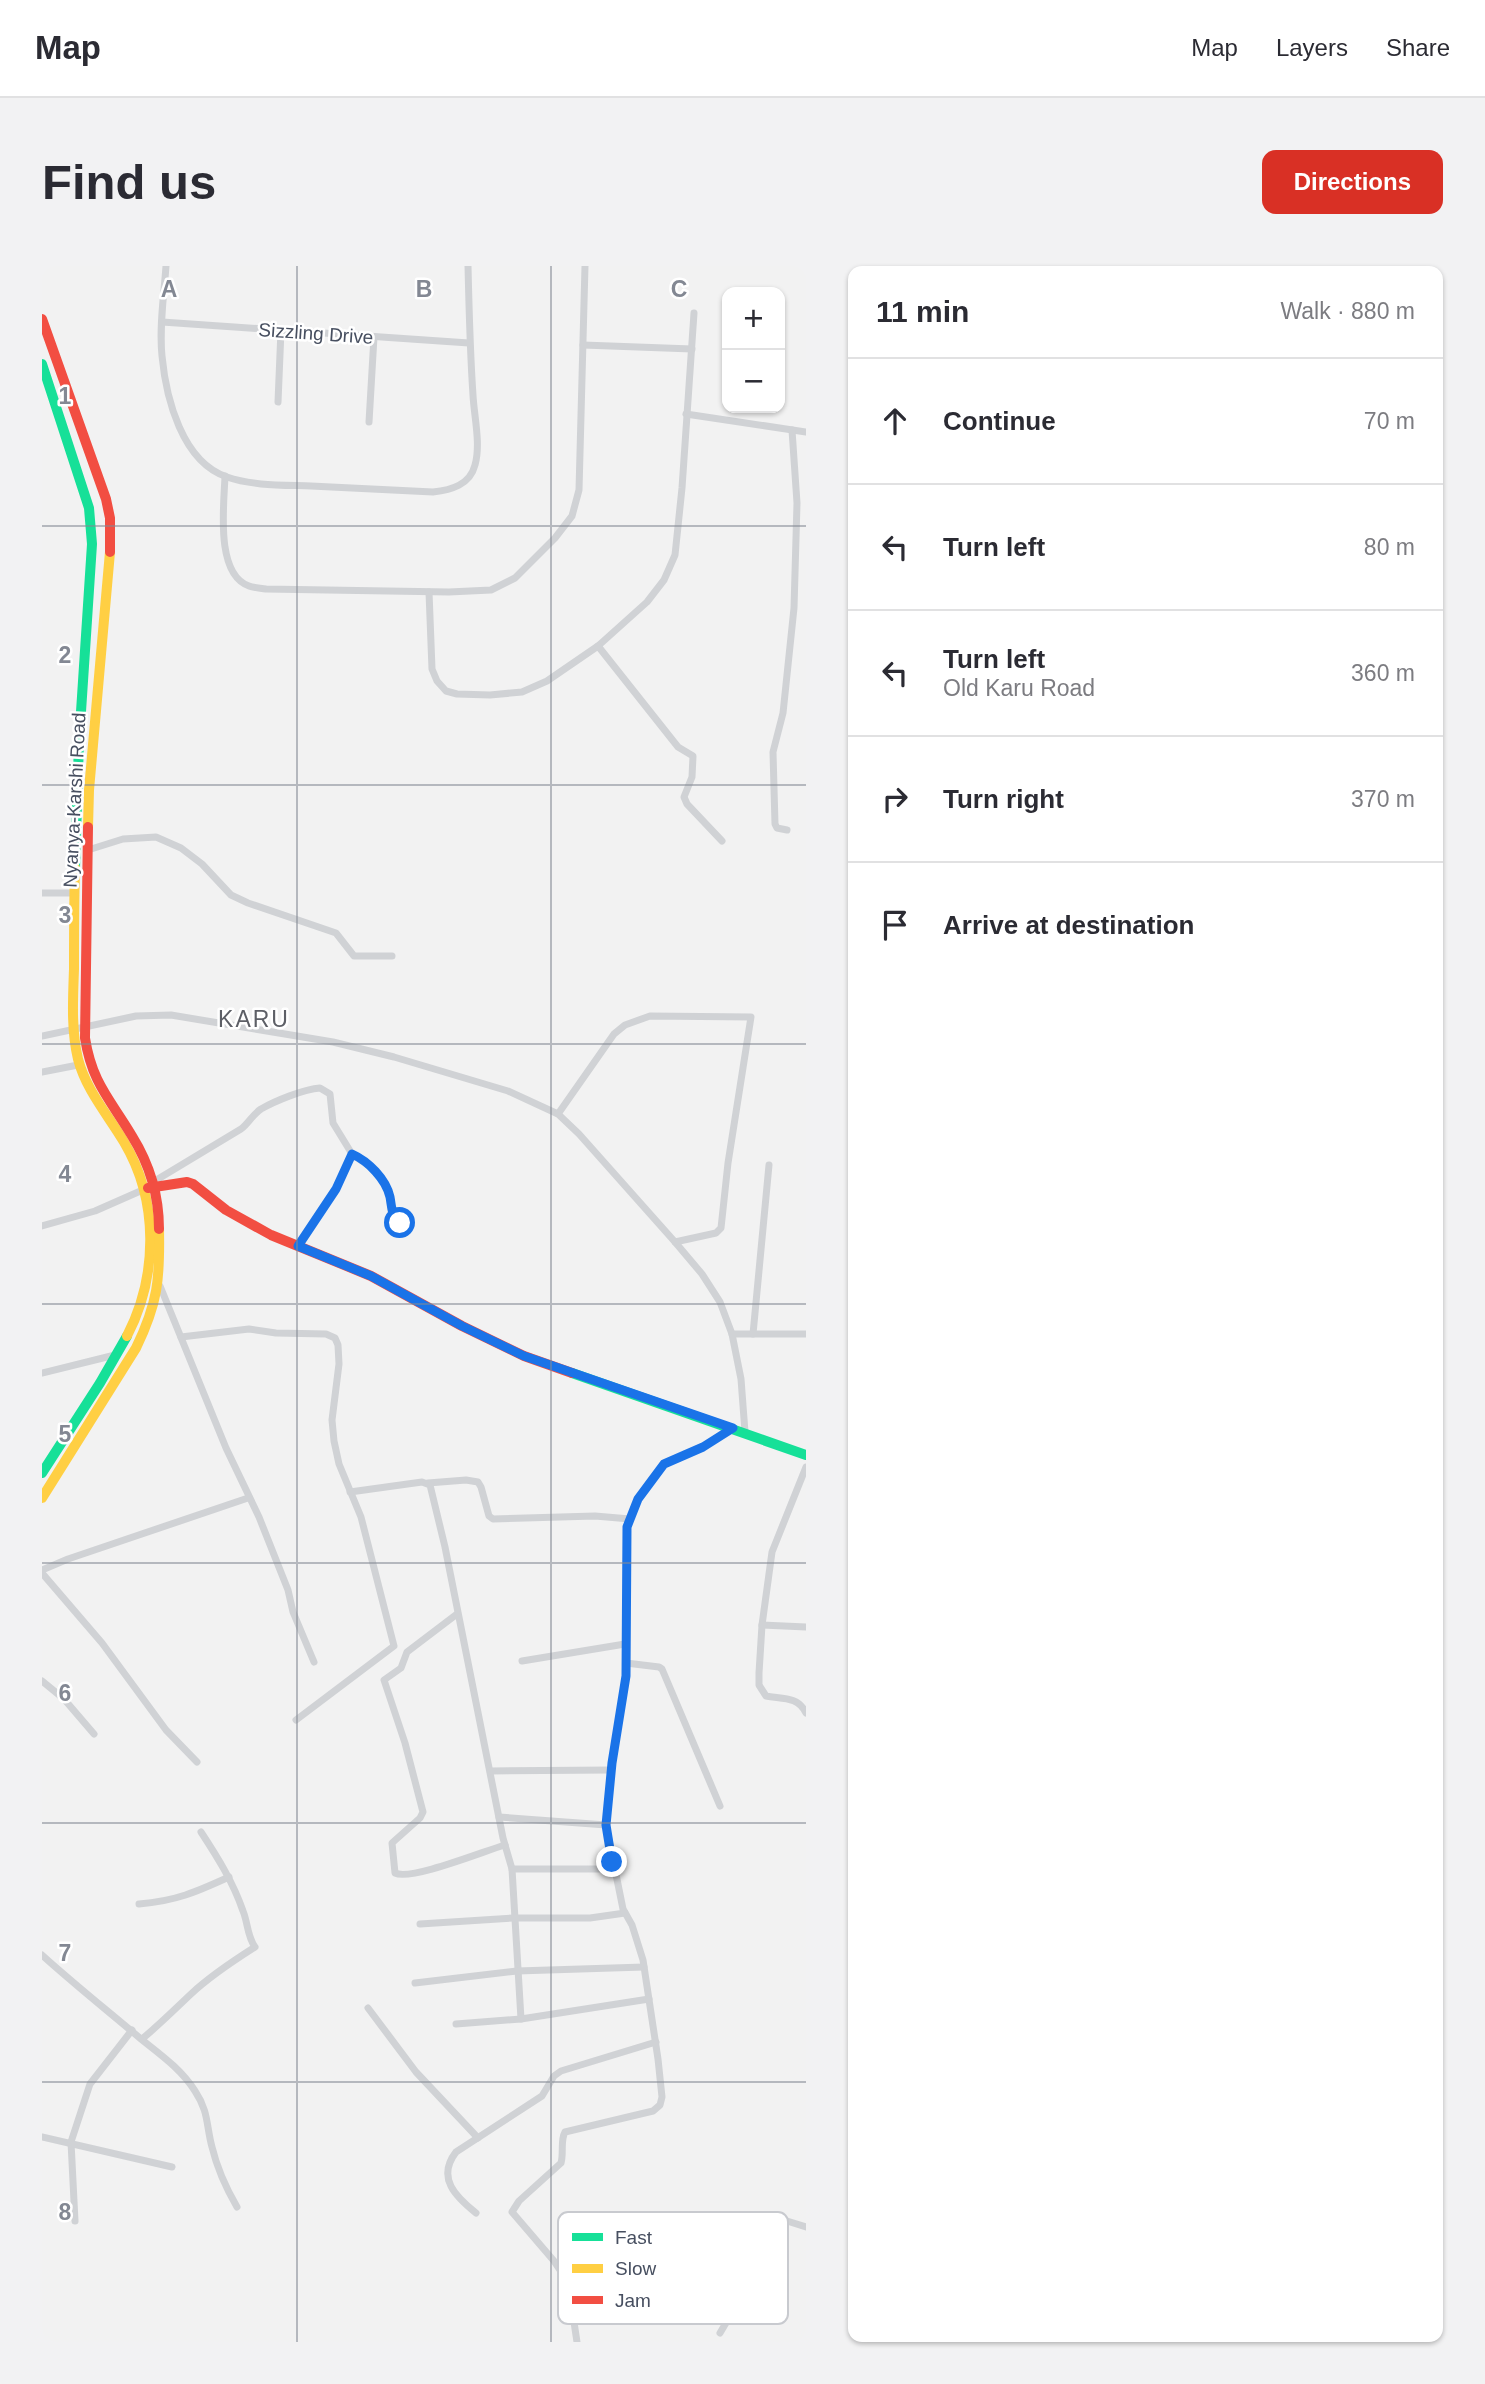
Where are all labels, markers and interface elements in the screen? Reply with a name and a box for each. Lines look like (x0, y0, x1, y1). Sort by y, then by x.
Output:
text: Map (35, 29, 101, 66)
text: Map (1191, 34, 1238, 61)
text: Layers (1276, 34, 1348, 61)
text: Share (1386, 34, 1450, 61)
button: Directions (1262, 150, 1443, 214)
text: Find us (42, 155, 216, 209)
text: A (161, 276, 177, 302)
text: B (416, 276, 432, 302)
text: C (671, 276, 687, 302)
map controls (722, 287, 785, 413)
button: + (722, 287, 785, 350)
text: 11 min (876, 295, 969, 328)
text: Walk · 880 m (1280, 298, 1415, 324)
street label: Sizzling Drive (258, 319, 374, 348)
button: − (722, 350, 785, 413)
text: 1 (59, 383, 72, 409)
icon: ahead (876, 402, 914, 440)
text: Continue (943, 406, 1056, 436)
text: 70 m (1364, 408, 1415, 434)
icon: left (876, 528, 914, 566)
text: Turn left (943, 532, 1045, 562)
text: 80 m (1364, 534, 1415, 560)
text: 2 (59, 642, 71, 668)
text: Turn left (943, 644, 1045, 674)
icon: left (876, 654, 914, 692)
text: 360 m (1351, 660, 1415, 686)
text: Old Karu Road (943, 675, 1095, 701)
street label: Nyanya-Karshi Road (59, 712, 90, 888)
icon: right (876, 780, 914, 818)
text: Turn right (943, 784, 1064, 814)
text: 370 m (1351, 786, 1415, 812)
text: 3 (59, 902, 71, 928)
icon: arrive (876, 906, 914, 944)
text: Arrive at destination (943, 910, 1194, 940)
district label: KARU (218, 1006, 290, 1032)
text: 4 (59, 1161, 72, 1187)
route start (384, 1207, 415, 1238)
text: 5 (59, 1421, 72, 1447)
text: 6 (59, 1680, 71, 1706)
route end (596, 1846, 627, 1877)
text: 7 (59, 1940, 71, 1966)
text: 8 (59, 2199, 72, 2225)
legend (558, 2212, 788, 2324)
text: Fast (615, 2227, 653, 2248)
text: Slow (615, 2258, 656, 2279)
text: Jam (615, 2290, 651, 2311)

